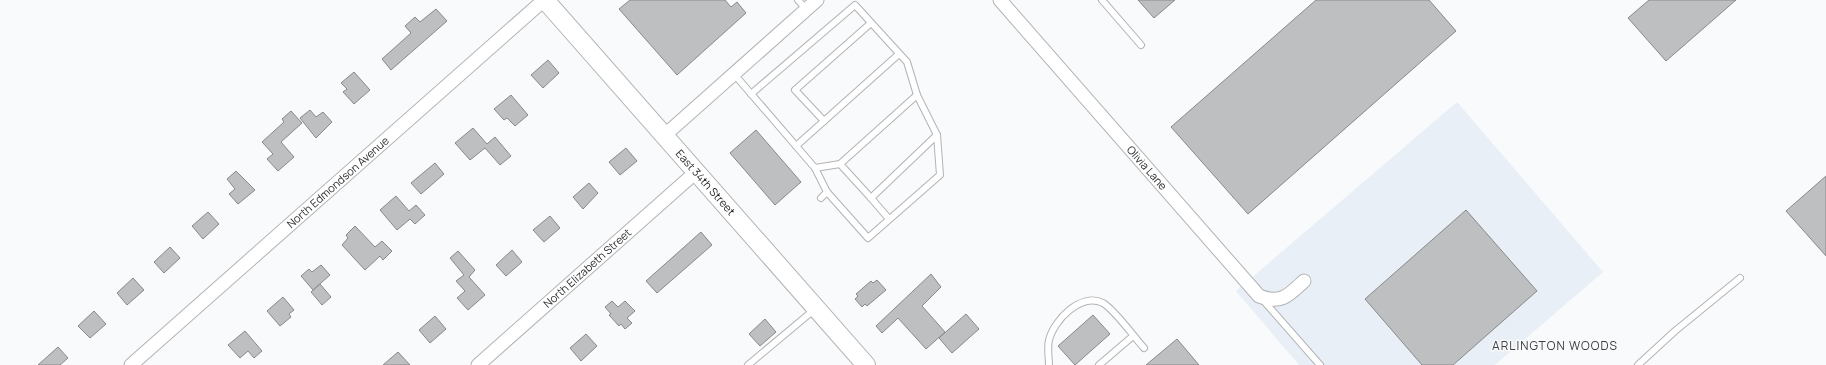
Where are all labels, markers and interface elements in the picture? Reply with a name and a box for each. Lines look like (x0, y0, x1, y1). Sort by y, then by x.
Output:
street label: North Edmondson Avenue (283, 132, 392, 231)
street label: Olivia Lane (1124, 142, 1171, 193)
street label: East 34th Street (673, 146, 739, 218)
street label: North Elizabeth Street (540, 225, 634, 311)
district label: ARLINGTON WOODS (1492, 337, 1618, 354)

